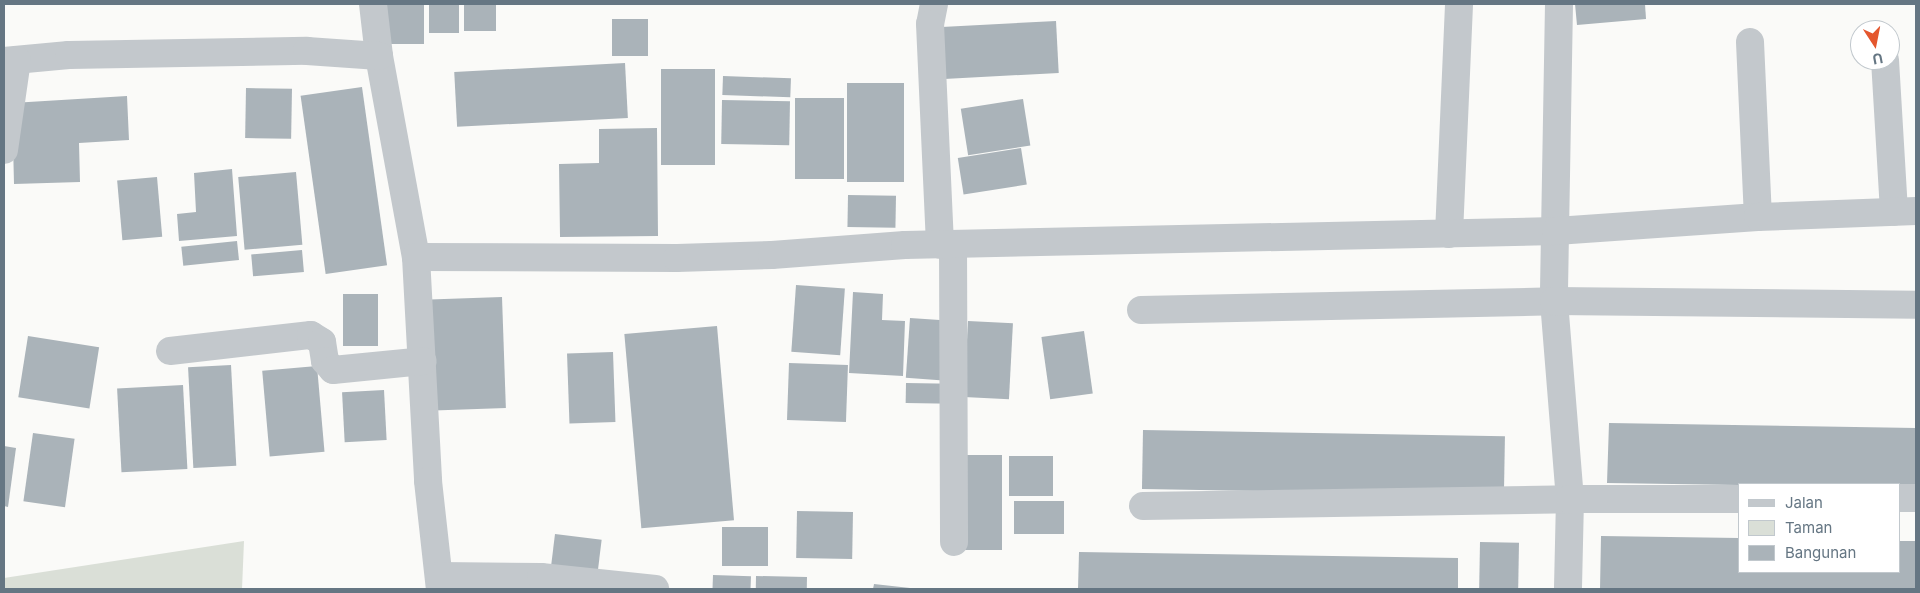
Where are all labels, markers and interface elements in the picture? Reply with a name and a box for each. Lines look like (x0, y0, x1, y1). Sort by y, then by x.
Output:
north arrow (1850, 20, 1900, 70)
text: U (1871, 50, 1884, 69)
legend (1738, 483, 1900, 573)
text: Jalan (1785, 493, 1823, 512)
text: Taman (1785, 518, 1832, 537)
text: Bangunan (1785, 543, 1856, 562)

